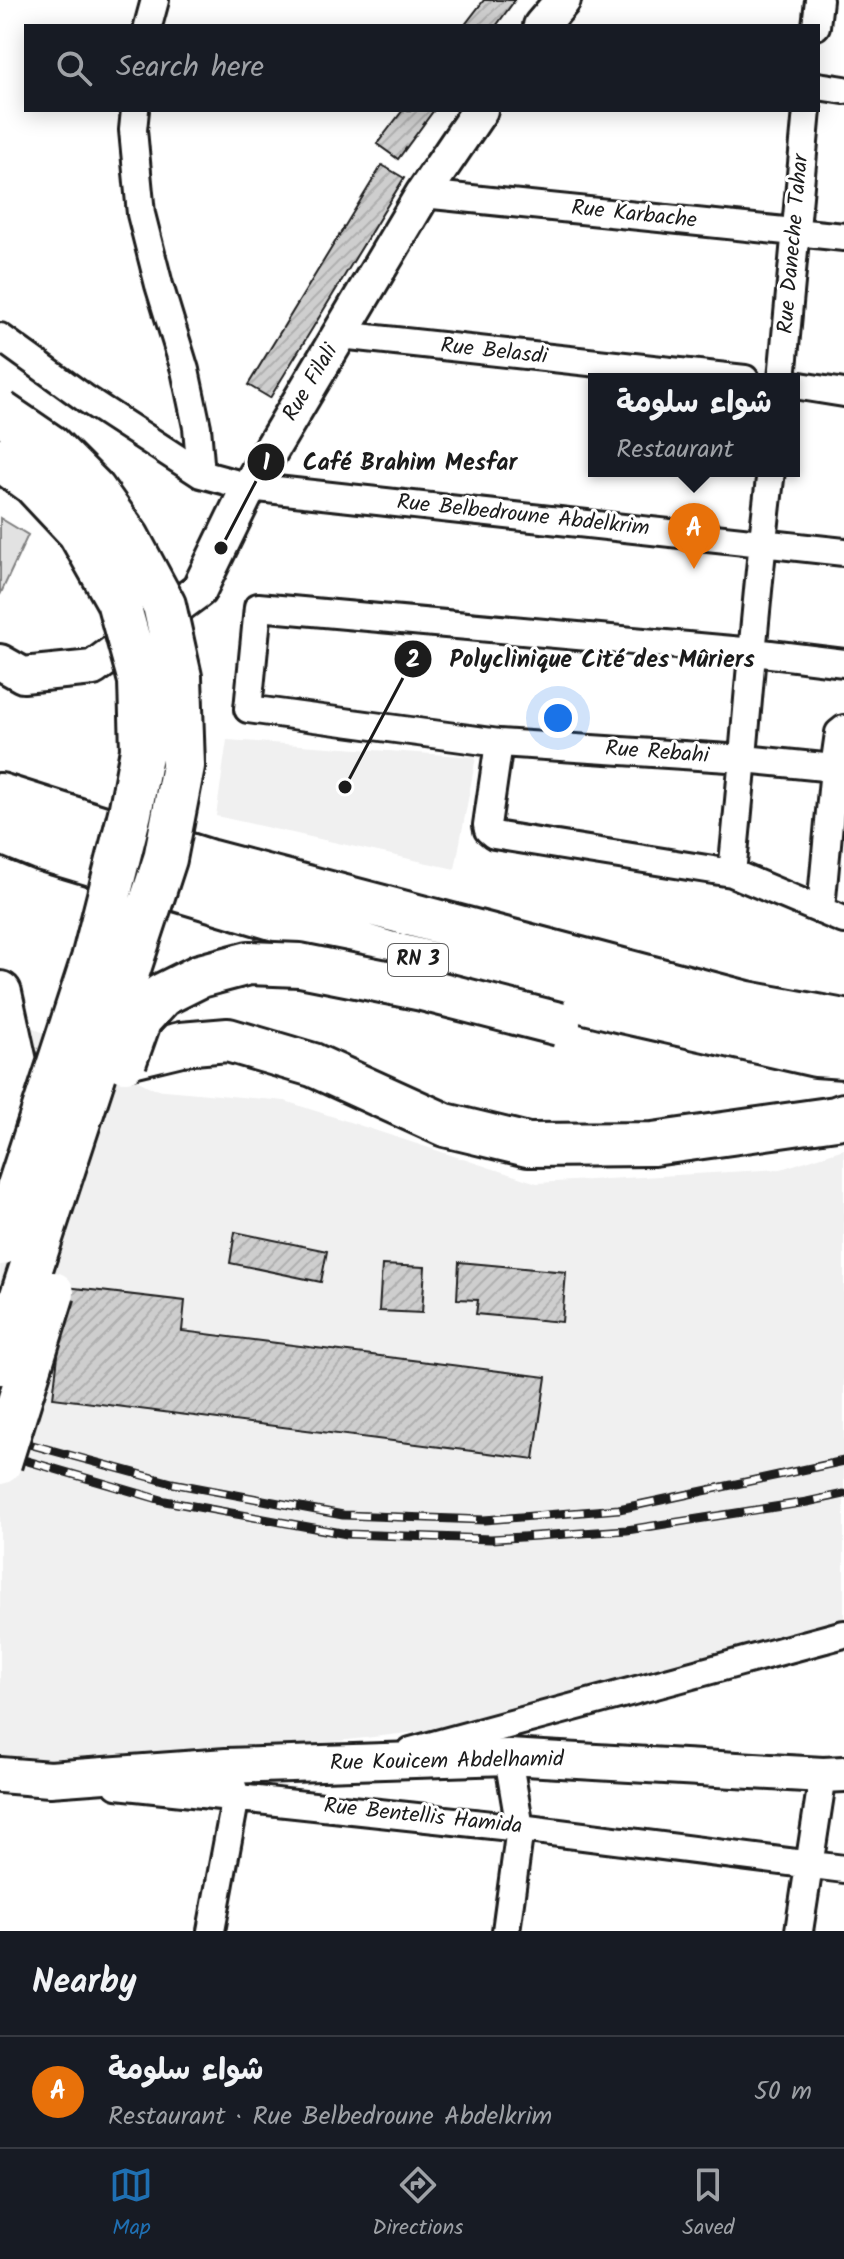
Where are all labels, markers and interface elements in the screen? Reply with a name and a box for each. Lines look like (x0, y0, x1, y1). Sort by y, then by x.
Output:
search box (24, 24, 820, 112)
text: Search here (116, 44, 264, 92)
icon: search (52, 46, 96, 90)
street label: Rue Daneche Tahar (769, 151, 819, 335)
street label: Rue Karbache (569, 191, 699, 239)
street label: Rue Belasdi (439, 329, 550, 375)
street label: Rue Filali (274, 337, 348, 429)
popup (588, 373, 800, 477)
text: شواء سلومة (616, 380, 772, 428)
text: Restaurant (616, 429, 734, 471)
callout: Café Brahim Mesfar (246, 438, 533, 486)
text: 1 (262, 444, 270, 483)
text: Café Brahim Mesfar (303, 444, 519, 483)
street label: Rue Belbedroune Abdelkrim (395, 485, 651, 547)
pin: A (668, 503, 720, 569)
callout: Polyclinique Cité des Mûriers (393, 635, 770, 683)
text: 2 (406, 641, 420, 680)
text: Polyclinique Cité des Mûriers (449, 641, 755, 680)
your location (538, 698, 578, 738)
street label: Rue Rebahi (604, 732, 711, 774)
road number: RN 3 (388, 944, 448, 976)
street label: Rue Kouicem Abdelhamid (330, 1742, 565, 1782)
street label: Rue Bentellis Hamida (322, 1789, 524, 1845)
text: Nearby (32, 1956, 137, 2010)
text: شواء سلومة (108, 2047, 263, 2095)
text: A (50, 2071, 66, 2113)
text: 50 m (754, 2071, 812, 2113)
text: Restaurant · Rue Belbedroune Abdelkrim (108, 2096, 552, 2138)
tab: Map (109, 2163, 153, 2246)
tab: Directions (372, 2163, 464, 2246)
tab: Saved (682, 2163, 735, 2246)

